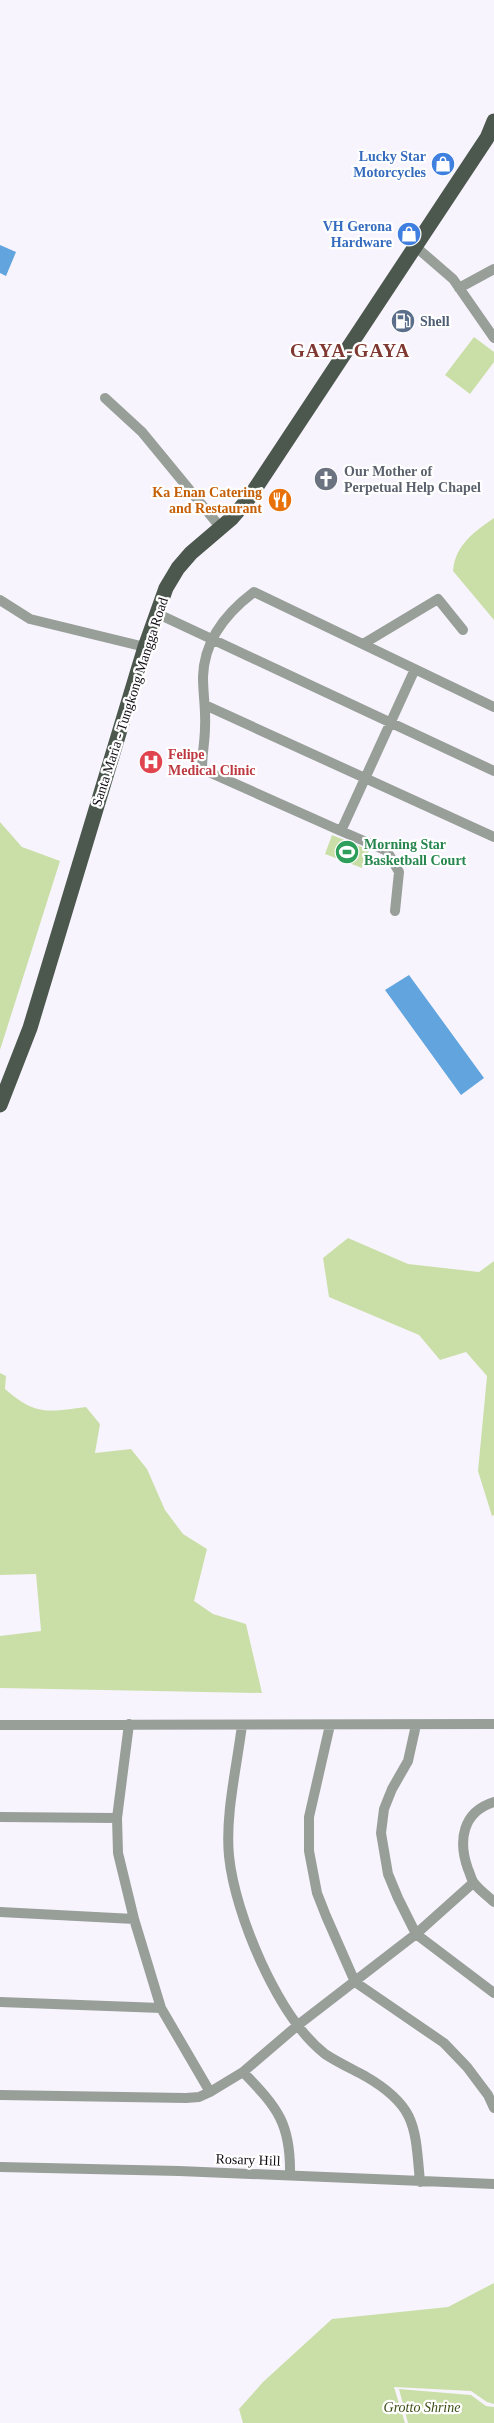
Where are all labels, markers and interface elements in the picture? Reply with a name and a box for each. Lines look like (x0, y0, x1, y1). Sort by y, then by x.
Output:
place label: Lucky Star Motorcycles (353, 149, 427, 180)
shop icon: Lucky Star Motorcycles (430, 151, 456, 177)
place label: VH Gerona Hardware (323, 219, 392, 250)
shop icon: VH Gerona Hardware (396, 221, 422, 247)
fuel station icon: Shell (390, 308, 416, 334)
place label: Shell (420, 314, 450, 329)
district label: GAYA-GAYA (290, 340, 410, 361)
place label: Our Mother of Perpetual Help Chapel (344, 464, 481, 495)
church icon: Our Mother of Perpetual Help Chapel (313, 466, 339, 492)
place label: Ka Enan Catering and Restaurant (152, 485, 262, 516)
restaurant icon: Ka Enan Catering and Restaurant (267, 487, 293, 513)
street label: Santa Maria - Tungkong Mangga Road (89, 596, 171, 808)
place label: Felipe Medical Clinic (168, 747, 256, 778)
hospital icon: Felipe Medical Clinic (138, 749, 164, 775)
place label: Morning Star Basketball Court (364, 837, 467, 868)
sports icon: Morning Star Basketball Court (334, 839, 360, 865)
street label: Rosary Hill (215, 2151, 281, 2169)
park label: Grotto Shrine (384, 2400, 460, 2415)

